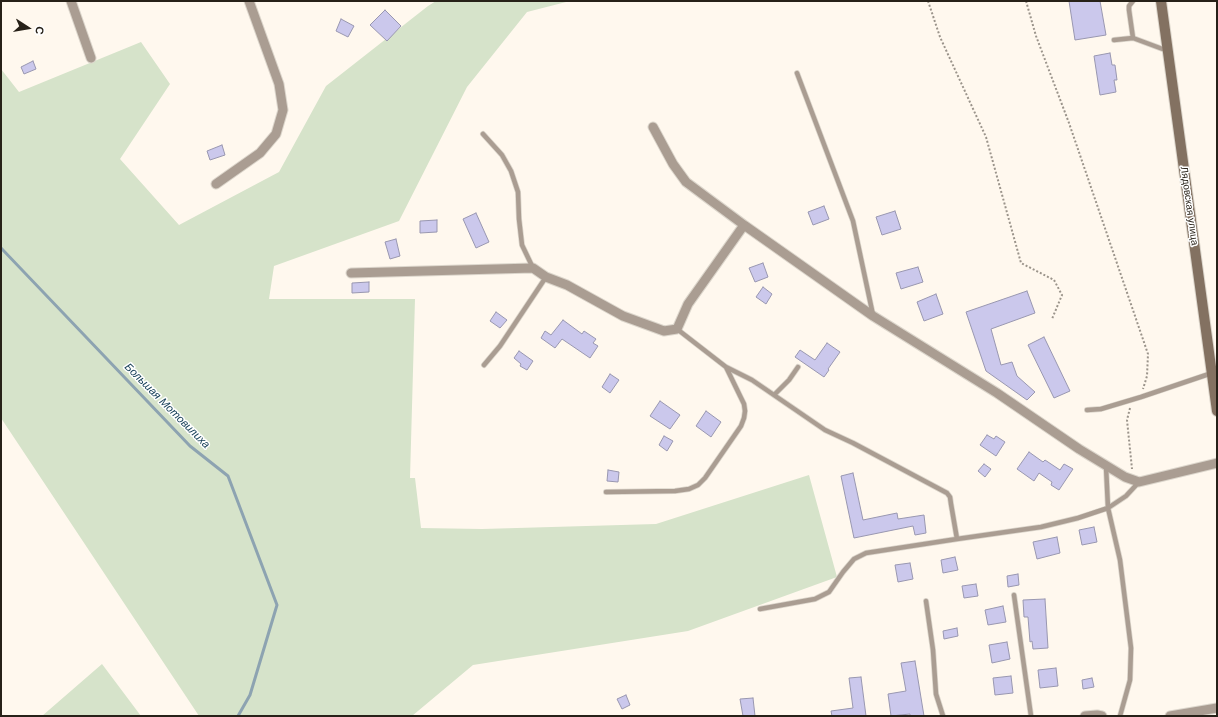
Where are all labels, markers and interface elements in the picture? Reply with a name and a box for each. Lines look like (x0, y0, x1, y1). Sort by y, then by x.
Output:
north arrow (8, 8, 48, 48)
text: С (33, 25, 46, 36)
street label: Лядовская улица (1178, 166, 1200, 246)
water label: Большая Мотовилиха (122, 361, 212, 451)

